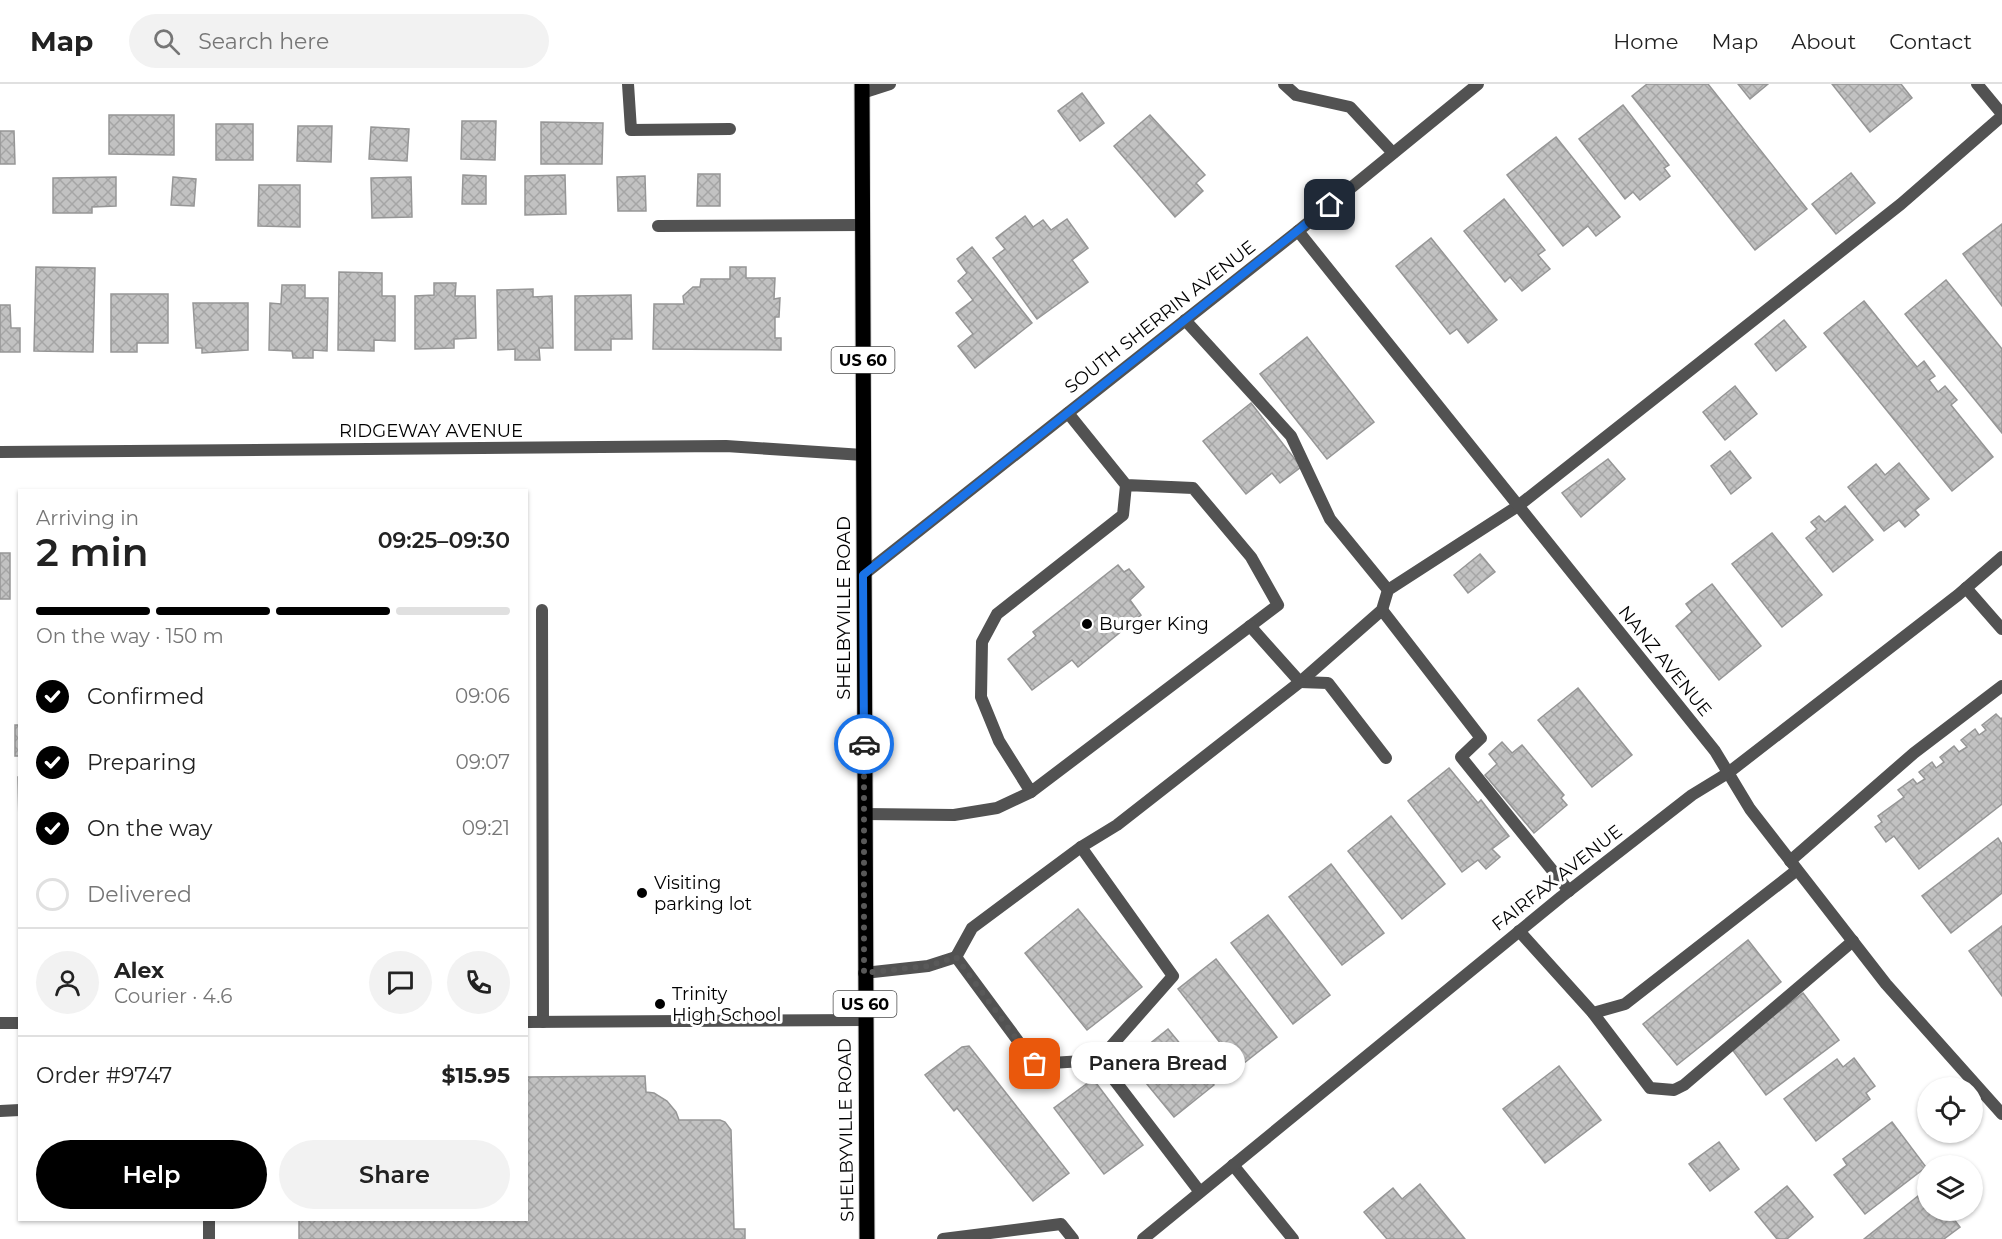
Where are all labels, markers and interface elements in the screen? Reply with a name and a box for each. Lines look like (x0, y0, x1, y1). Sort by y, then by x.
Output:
search box (129, 14, 549, 68)
text: Map (30, 24, 93, 58)
icon: search (150, 25, 183, 58)
text: Search here (198, 28, 329, 55)
text: Home (1613, 29, 1678, 54)
text: Map (1711, 29, 1758, 54)
text: About (1791, 29, 1856, 54)
text: Contact (1889, 29, 1972, 54)
pin (1304, 179, 1355, 230)
icon: home (1313, 188, 1346, 221)
street label: SOUTH SHERRIN AVENUE (1060, 236, 1260, 398)
road number: US 60 (832, 347, 894, 373)
street label: RIDGEWAY AVENUE (339, 420, 523, 442)
text: Arriving in (36, 506, 139, 530)
street label: SHELBYVILLE ROAD (833, 516, 855, 700)
text: 09:25–09:30 (378, 527, 510, 554)
text: 2 min (36, 528, 149, 576)
street label: NANZ AVENUE (1614, 601, 1716, 721)
place label: Burger King (1099, 613, 1209, 635)
marker: Burger King (1080, 617, 1094, 631)
text: On the way · 150 m (36, 624, 224, 648)
icon: check (36, 680, 69, 713)
text: Confirmed (87, 683, 204, 710)
text: 09:06 (455, 684, 510, 708)
courier (834, 714, 894, 774)
icon: car (848, 728, 881, 761)
icon: check (36, 746, 69, 779)
text: Preparing (87, 749, 196, 776)
text: 09:07 (455, 750, 510, 774)
icon: check (36, 812, 69, 845)
text: On the way (87, 815, 212, 842)
text: 09:21 (462, 816, 510, 840)
street label: FAIRFAX AVENUE (1487, 820, 1627, 936)
place label: Visiting parking lot (654, 872, 752, 915)
text: Delivered (87, 881, 192, 908)
marker: Visiting parking lot (635, 886, 649, 900)
button: person (36, 951, 99, 1014)
button: chat (369, 951, 432, 1014)
button: phone (447, 951, 510, 1014)
text: Alex (114, 957, 164, 984)
place label: Trinity High School (672, 983, 781, 1026)
text: Courier · 4.6 (114, 984, 232, 1008)
road number: US 60 (834, 991, 896, 1017)
marker: Trinity High School (653, 997, 667, 1011)
street label: SHELBYVILLE ROAD (833, 1038, 859, 1222)
pin (1009, 1038, 1060, 1089)
callout: Panera Bread (1071, 1043, 1245, 1085)
icon: bag (1018, 1047, 1051, 1080)
text: Panera Bread (1088, 1051, 1228, 1075)
text: Order #9747 (36, 1062, 172, 1089)
text: $15.95 (442, 1062, 510, 1089)
map controls (1917, 1077, 1983, 1221)
button: locate (1917, 1077, 1983, 1143)
button: Help (36, 1140, 267, 1209)
button: Share (279, 1140, 510, 1209)
button: layers (1917, 1155, 1983, 1221)

